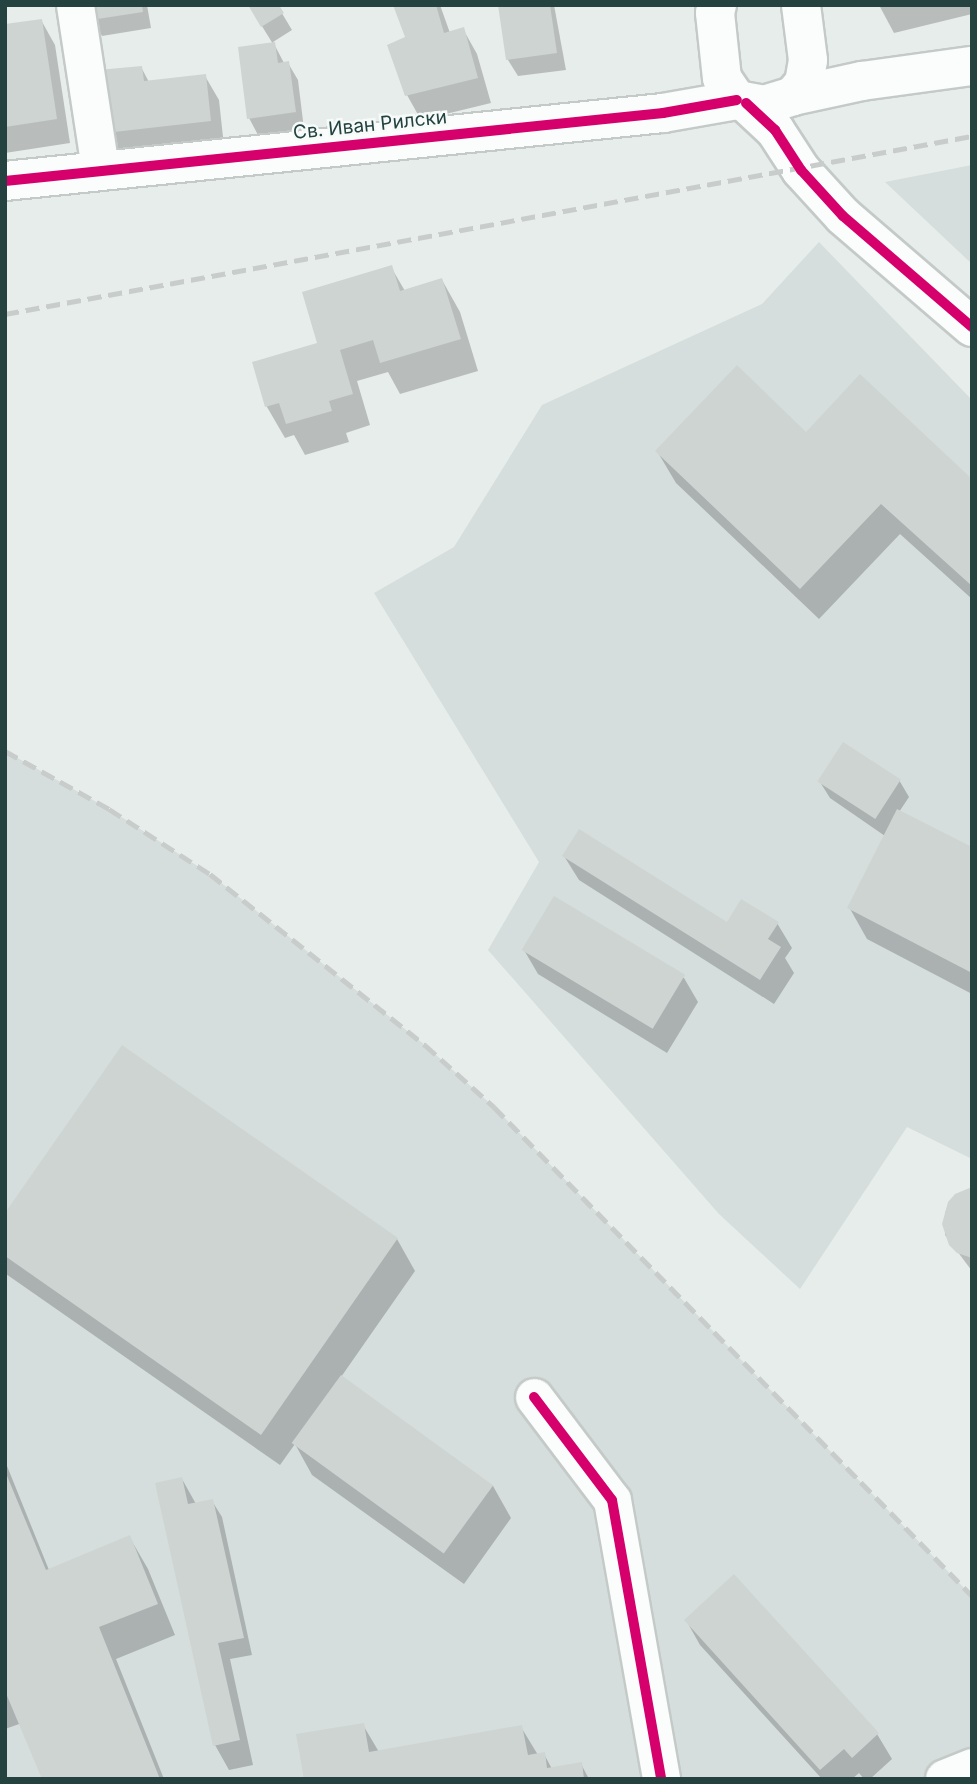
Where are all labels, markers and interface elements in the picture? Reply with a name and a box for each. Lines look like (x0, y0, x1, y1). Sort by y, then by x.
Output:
street label: Св. Иван Рилски (292, 106, 448, 144)

